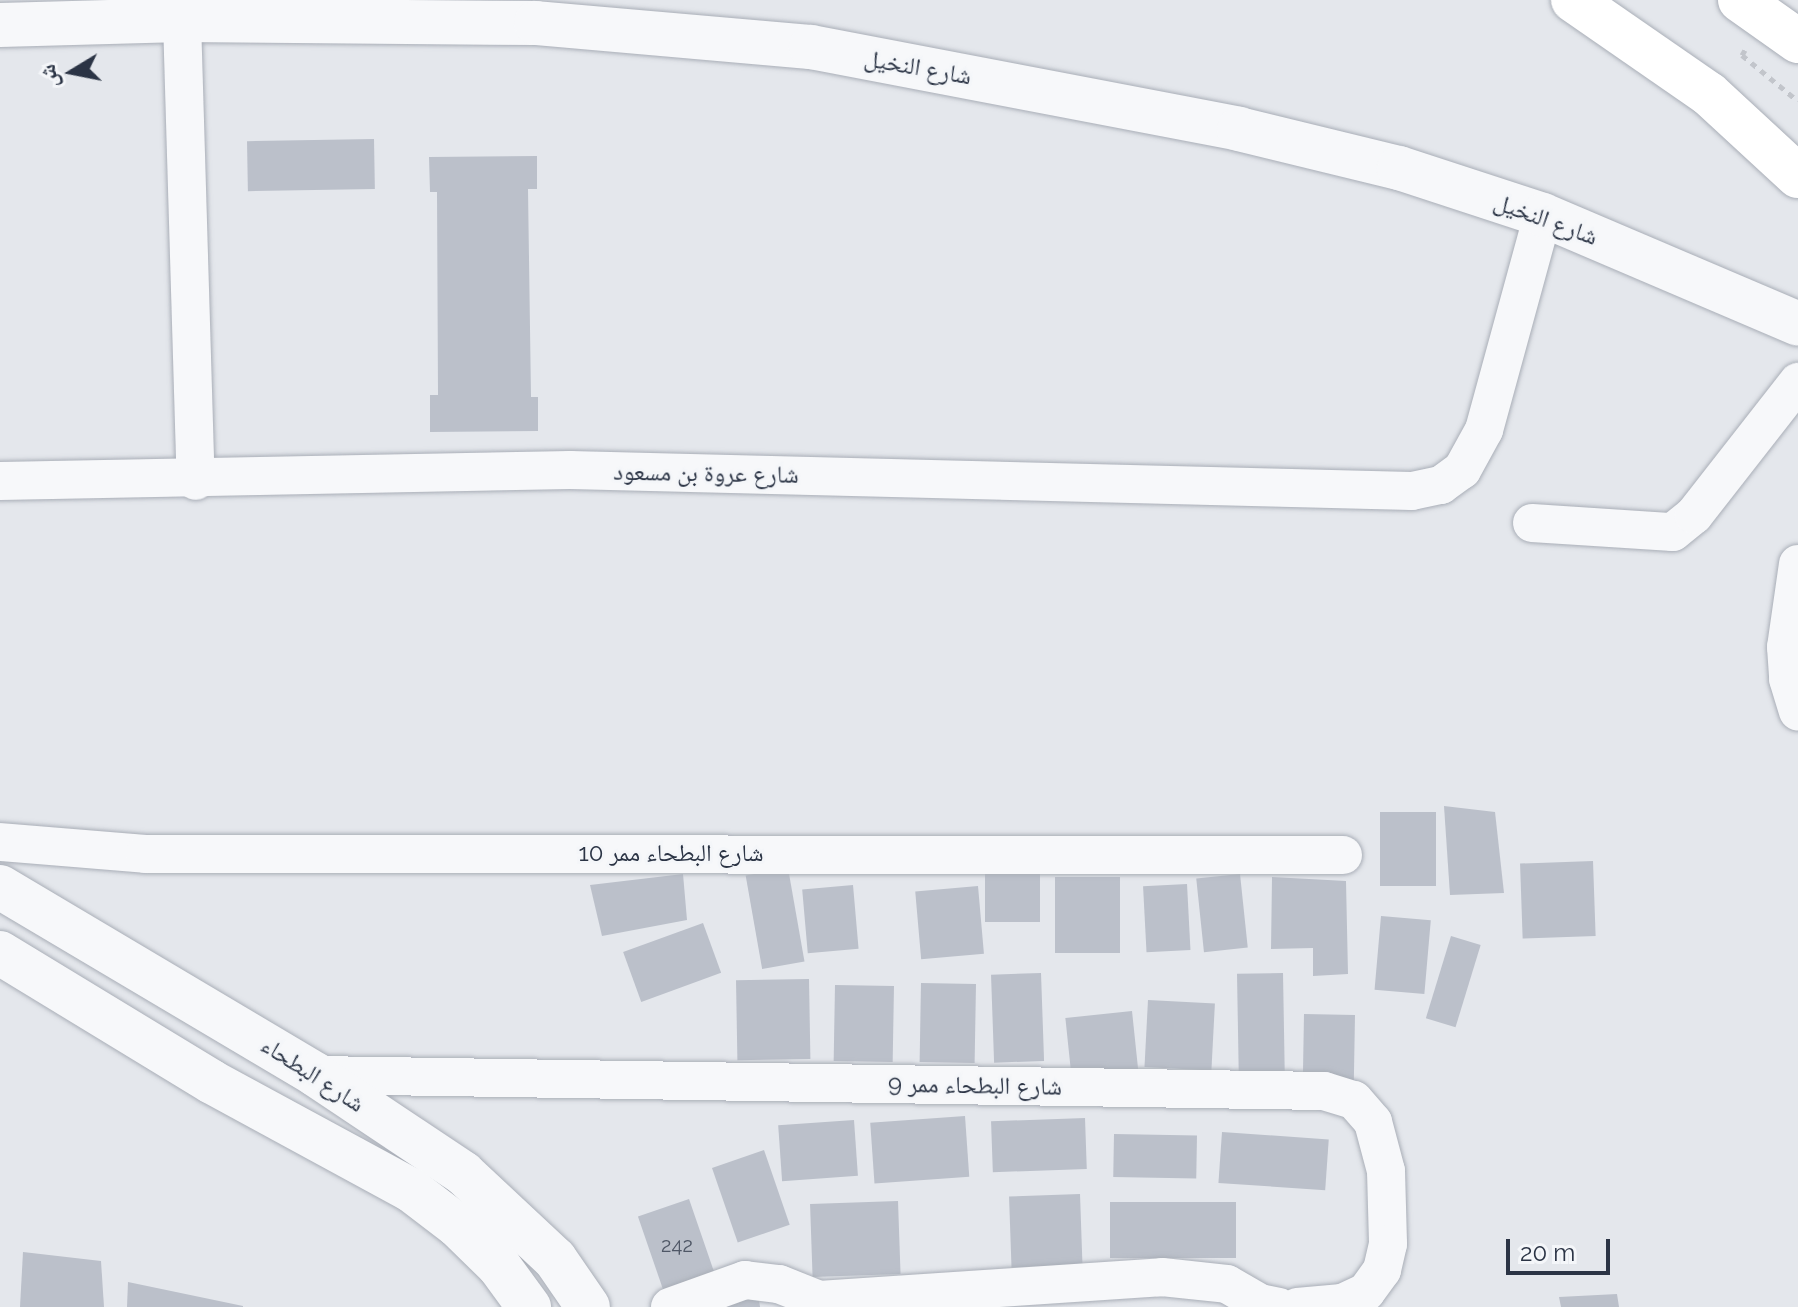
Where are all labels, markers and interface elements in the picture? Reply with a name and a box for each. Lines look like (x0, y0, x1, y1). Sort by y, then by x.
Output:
north arrow (32, 32, 112, 112)
street label: شارع النخيل (862, 43, 974, 91)
text: ش (34, 62, 63, 90)
street label: شارع النخيل (1490, 187, 1602, 251)
street label: شارع عروة بن مسعود (613, 457, 799, 489)
street label: شارع البطحاء ممر 10 (579, 839, 763, 867)
street label: شارع البطحاء (256, 1030, 370, 1118)
street label: شارع البطحاء ممر 9 (888, 1069, 1062, 1101)
scale bar (1510, 1223, 1614, 1273)
house number: 242 (661, 1233, 693, 1257)
text: 20 m (1520, 1238, 1575, 1267)

